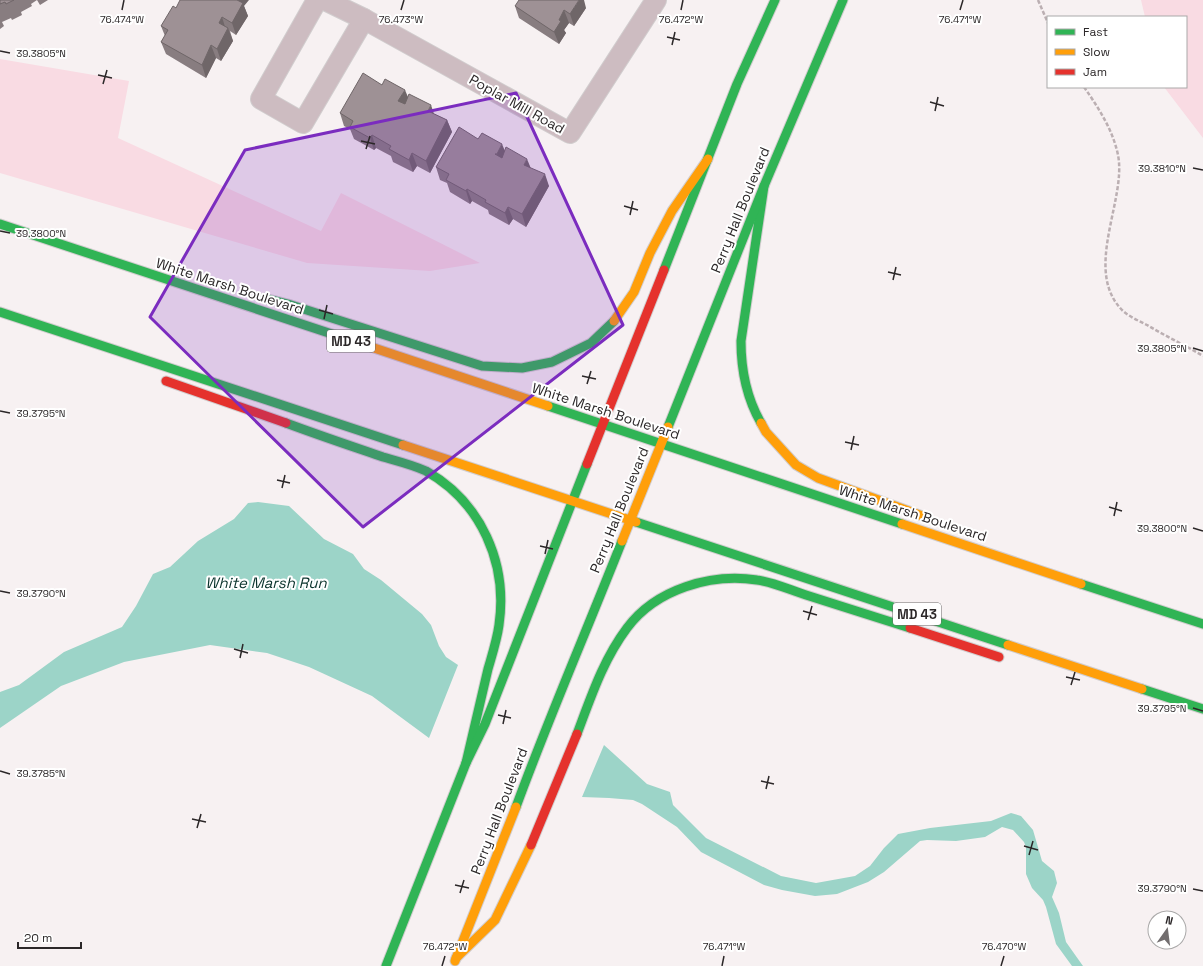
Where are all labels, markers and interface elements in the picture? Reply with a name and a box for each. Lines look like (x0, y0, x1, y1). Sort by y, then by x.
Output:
text: 76.474°W (100, 13, 144, 26)
text: 76.473°W (379, 13, 423, 26)
text: 76.472°W (659, 13, 703, 26)
text: 76.471°W (939, 13, 981, 26)
legend (1047, 16, 1187, 88)
text: Fast (1083, 24, 1108, 40)
text: Slow (1083, 44, 1110, 60)
text: 39.3805°N (16, 47, 66, 60)
text: Jam (1083, 64, 1107, 80)
street label: Poplar Mill Road (466, 70, 568, 138)
street label: Perry Hall Boulevard (707, 144, 773, 276)
text: 39.3810°N (1138, 162, 1186, 175)
text: 39.3800°N (16, 227, 66, 240)
street label: White Marsh Boulevard (154, 254, 306, 318)
road number: MD 43 (327, 330, 375, 352)
text: 39.3805°N (1137, 342, 1187, 355)
street label: White Marsh Boulevard (530, 379, 682, 443)
text: 39.3795°N (17, 407, 65, 420)
street label: Perry Hall Boulevard (586, 444, 652, 576)
street label: White Marsh Boulevard (837, 481, 989, 545)
text: 39.3800°N (1137, 522, 1187, 535)
water label: White Marsh Run (205, 573, 327, 592)
text: 39.3790°N (16, 587, 66, 600)
road number: MD 43 (893, 603, 941, 625)
text: 39.3795°N (1138, 702, 1186, 715)
street label: Perry Hall Boulevard (467, 745, 531, 877)
text: 39.3785°N (17, 767, 65, 780)
text: 39.3790°N (1137, 882, 1187, 895)
north arrow (1147, 910, 1187, 950)
text: N (1164, 913, 1175, 928)
scale bar (18, 924, 81, 950)
text: 20 m (24, 930, 52, 946)
text: 76.472°W (423, 940, 467, 953)
text: 76.471°W (703, 940, 745, 953)
text: 76.470°W (982, 940, 1027, 953)

